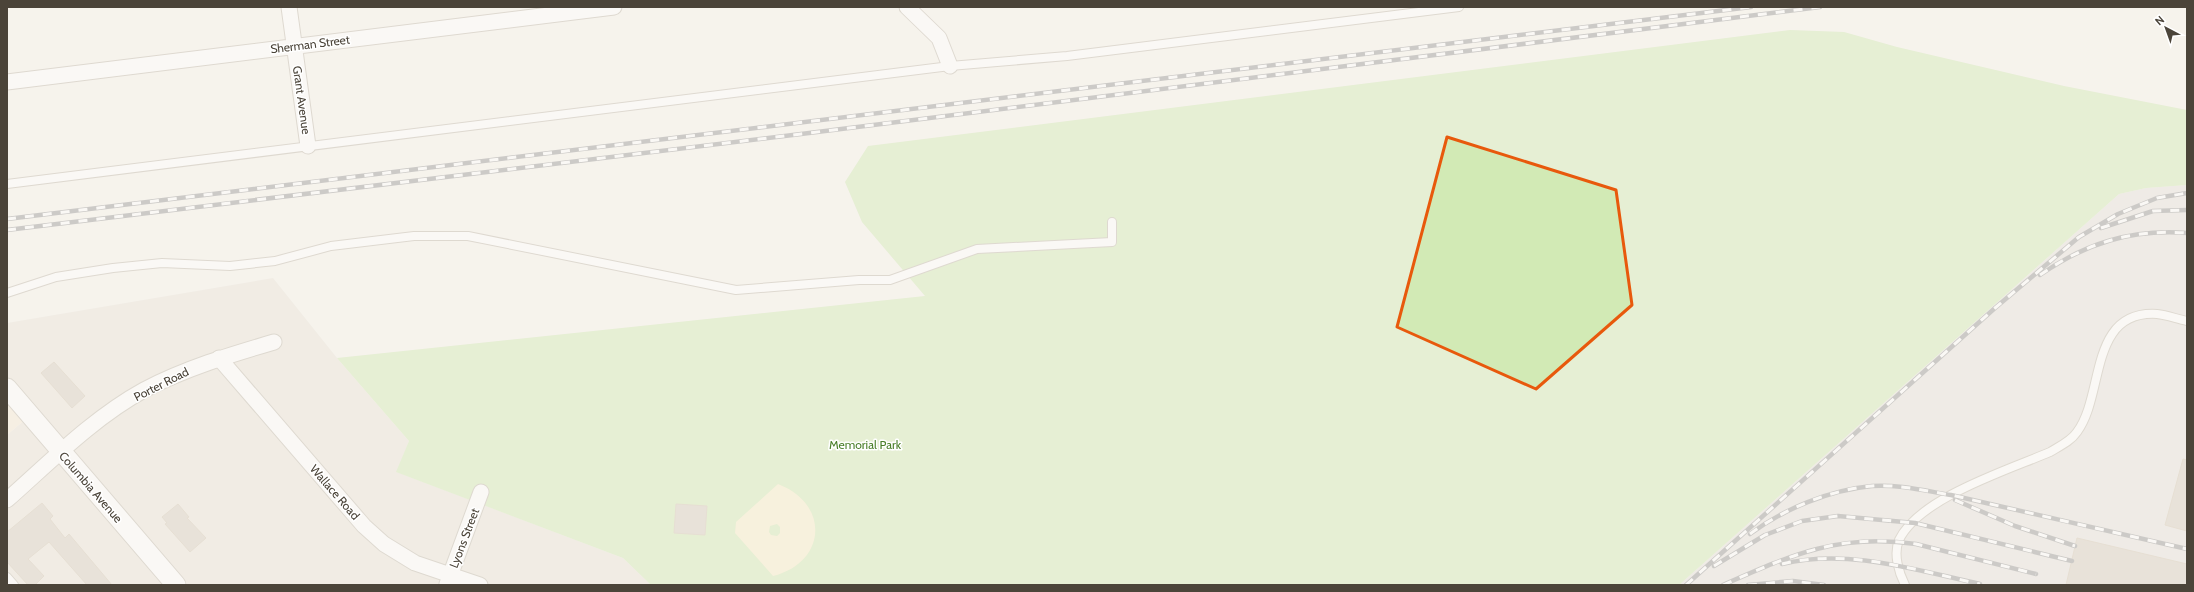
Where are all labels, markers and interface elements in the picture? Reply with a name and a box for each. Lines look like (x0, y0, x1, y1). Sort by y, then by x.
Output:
north arrow (2146, 8, 2186, 48)
text: N (2152, 13, 2167, 28)
street label: Sherman Street (269, 32, 351, 56)
street label: Grant Avenue (290, 65, 314, 135)
street label: Porter Road (131, 364, 191, 404)
park label: Memorial Park (829, 437, 902, 452)
street label: Columbia Avenue (56, 448, 126, 526)
street label: Wallace Road (307, 461, 363, 523)
street label: Lyons Street (446, 506, 482, 570)

